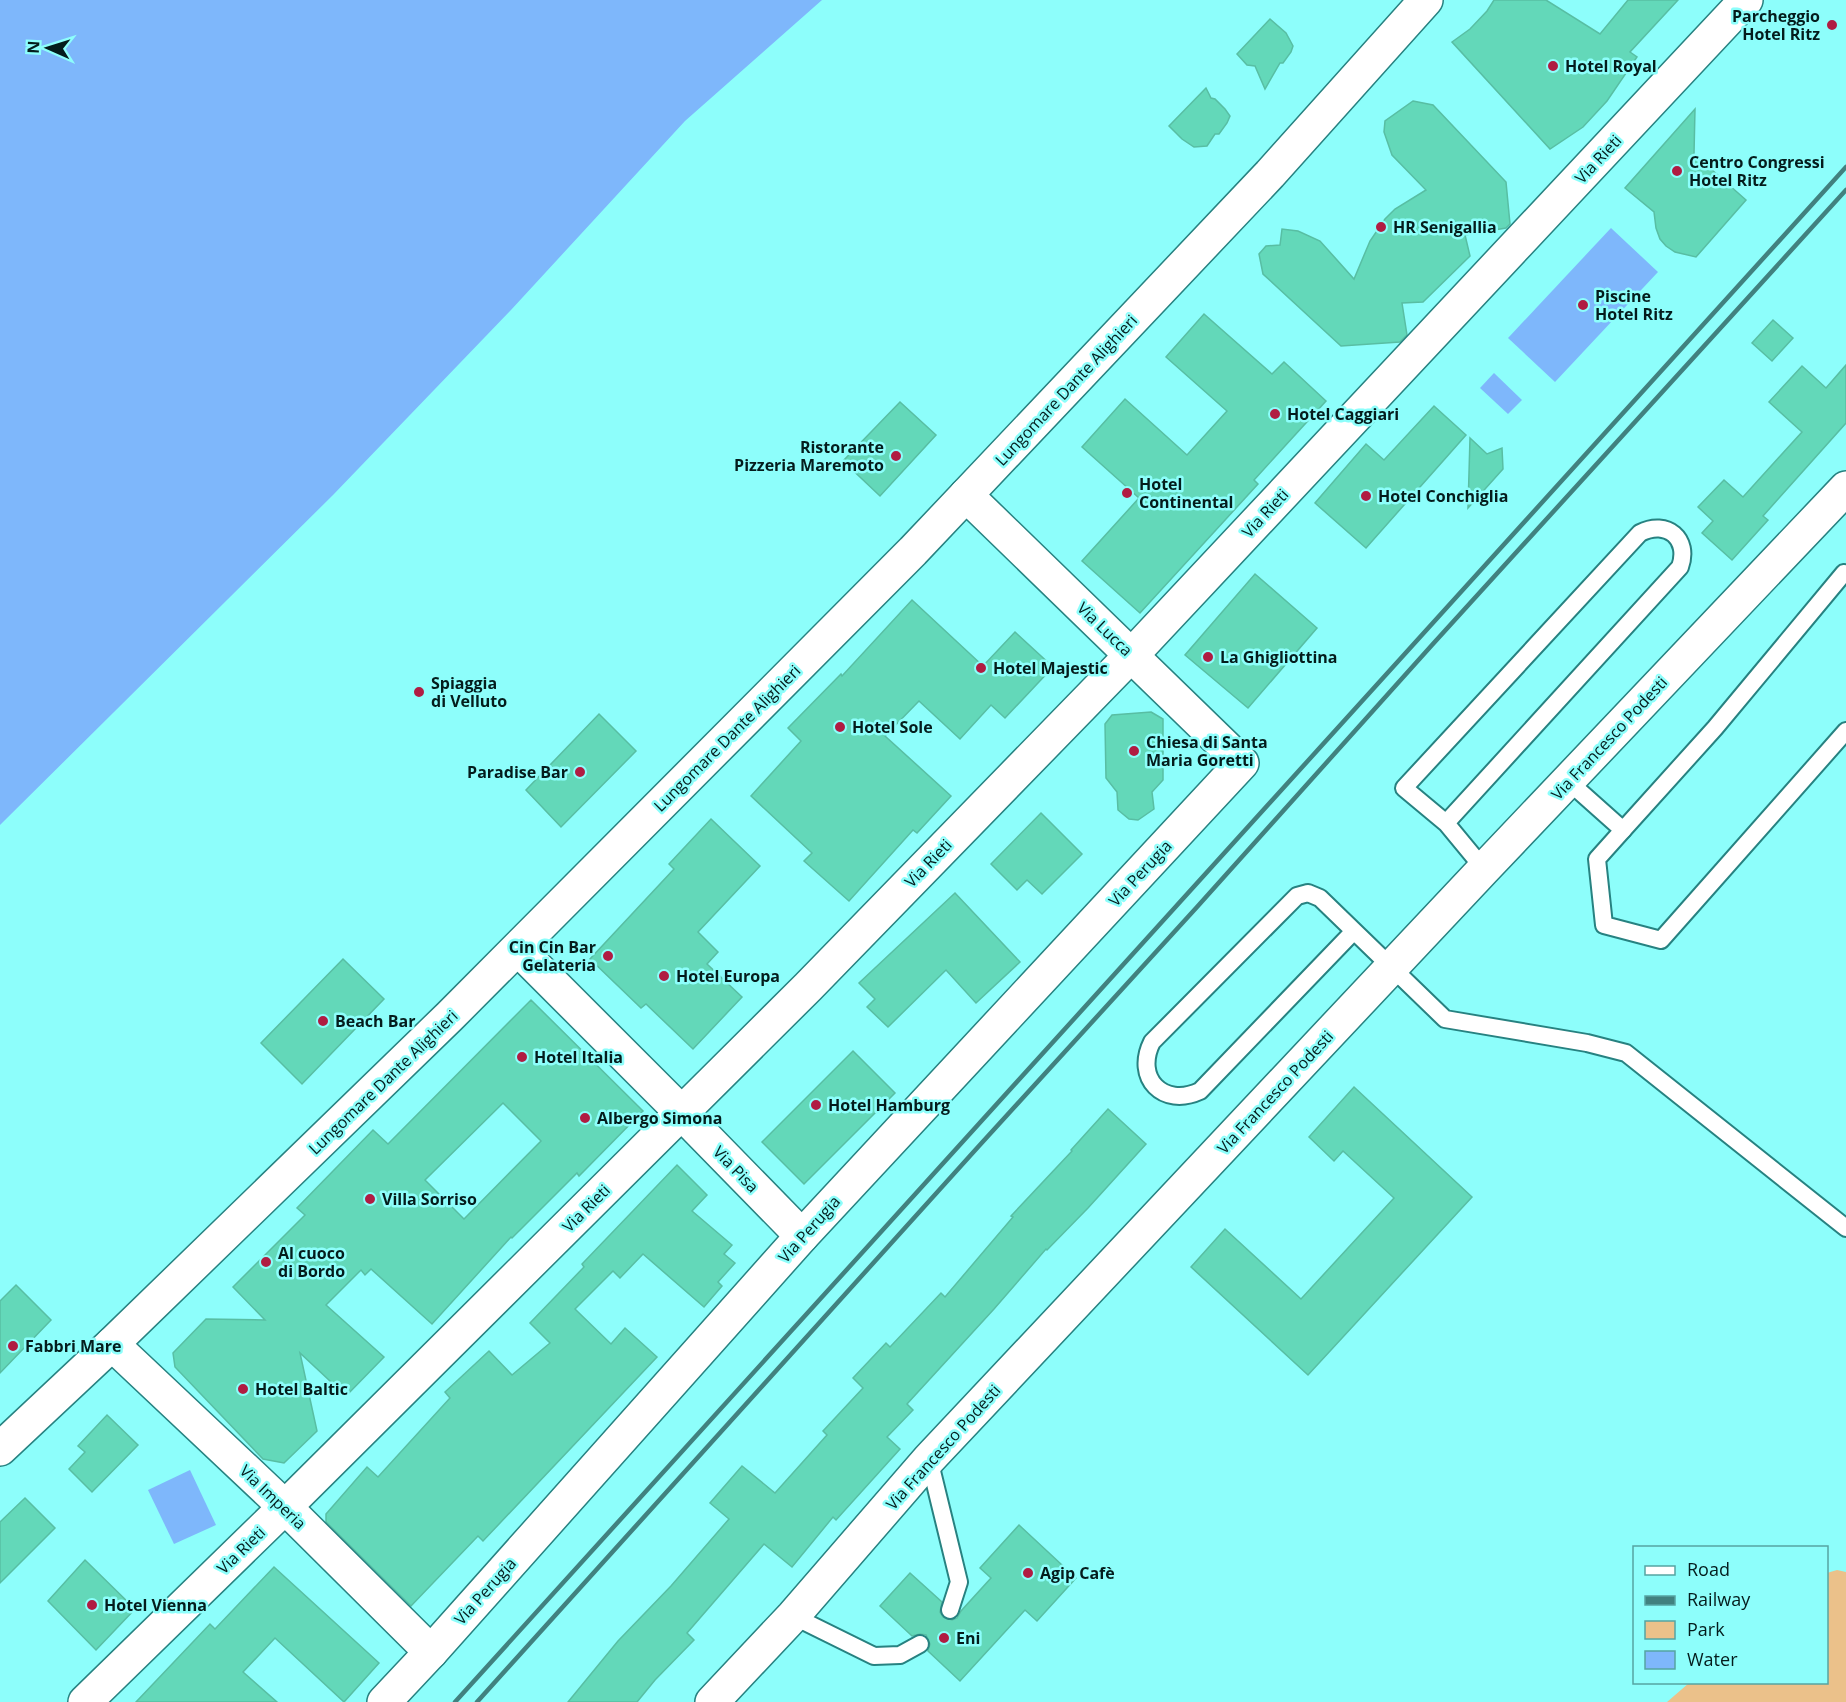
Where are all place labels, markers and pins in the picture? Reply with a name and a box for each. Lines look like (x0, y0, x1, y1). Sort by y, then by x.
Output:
place label: Parcheggio Hotel Ritz (1732, 5, 1820, 45)
marker: Parcheggio Hotel Ritz (1825, 18, 1839, 32)
place label: Hotel Royal (1565, 55, 1657, 77)
marker: Hotel Royal (1546, 59, 1560, 73)
place label: Centro Congressi Hotel Ritz (1689, 151, 1825, 191)
marker: Centro Congressi Hotel Ritz (1670, 164, 1684, 178)
place label: HR Senigallia (1393, 216, 1497, 238)
marker: HR Senigallia (1374, 220, 1388, 234)
place label: Piscine Hotel Ritz (1595, 285, 1673, 325)
marker: Piscine Hotel Ritz (1576, 298, 1590, 312)
place label: Hotel Caggiari (1287, 403, 1399, 425)
marker: Hotel Caggiari (1268, 407, 1282, 421)
place label: Ristorante Pizzeria Maremoto (734, 436, 884, 476)
marker: Ristorante Pizzeria Maremoto (889, 449, 903, 463)
place label: Hotel Continental (1139, 473, 1233, 513)
place label: Hotel Conchiglia (1378, 485, 1508, 507)
marker: Hotel Continental (1120, 486, 1134, 500)
marker: Hotel Conchiglia (1359, 489, 1373, 503)
place label: La Ghigliottina (1220, 646, 1338, 668)
marker: La Ghigliottina (1201, 650, 1215, 664)
place label: Hotel Majestic (993, 657, 1108, 679)
marker: Hotel Majestic (974, 661, 988, 675)
place label: Spiaggia di Velluto (431, 672, 507, 712)
marker: Spiaggia di Velluto (412, 685, 426, 699)
place label: Hotel Sole (852, 716, 933, 738)
marker: Hotel Sole (833, 720, 847, 734)
place label: Chiesa di Santa Maria Goretti (1146, 731, 1268, 771)
marker: Chiesa di Santa Maria Goretti (1127, 744, 1141, 758)
place label: Paradise Bar (467, 761, 568, 783)
marker: Paradise Bar (573, 765, 587, 779)
place label: Cin Cin Bar Gelateria (509, 936, 596, 976)
marker: Cin Cin Bar Gelateria (601, 949, 615, 963)
place label: Hotel Europa (676, 965, 780, 987)
marker: Hotel Europa (657, 969, 671, 983)
place label: Beach Bar (335, 1010, 415, 1032)
marker: Beach Bar (316, 1014, 330, 1028)
place label: Hotel Italia (534, 1046, 623, 1068)
marker: Hotel Italia (515, 1050, 529, 1064)
place label: Hotel Hamburg (828, 1094, 950, 1116)
marker: Hotel Hamburg (809, 1098, 823, 1112)
place label: Albergo Simona (597, 1107, 722, 1129)
marker: Albergo Simona (578, 1111, 592, 1125)
place label: Villa Sorriso (382, 1188, 477, 1210)
marker: Villa Sorriso (363, 1192, 377, 1206)
place label: Al cuoco di Bordo (278, 1242, 345, 1282)
marker: Al cuoco di Bordo (259, 1255, 273, 1269)
place label: Fabbri Mare (25, 1335, 121, 1357)
marker: Fabbri Mare (6, 1339, 20, 1353)
place label: Hotel Baltic (255, 1378, 348, 1400)
marker: Hotel Baltic (236, 1382, 250, 1396)
place label: Agip Cafè (1040, 1562, 1115, 1584)
marker: Agip Cafè (1021, 1566, 1035, 1580)
place label: Hotel Vienna (104, 1594, 207, 1616)
marker: Hotel Vienna (85, 1598, 99, 1612)
place label: Eni (956, 1627, 980, 1649)
marker: Eni (937, 1631, 951, 1645)

